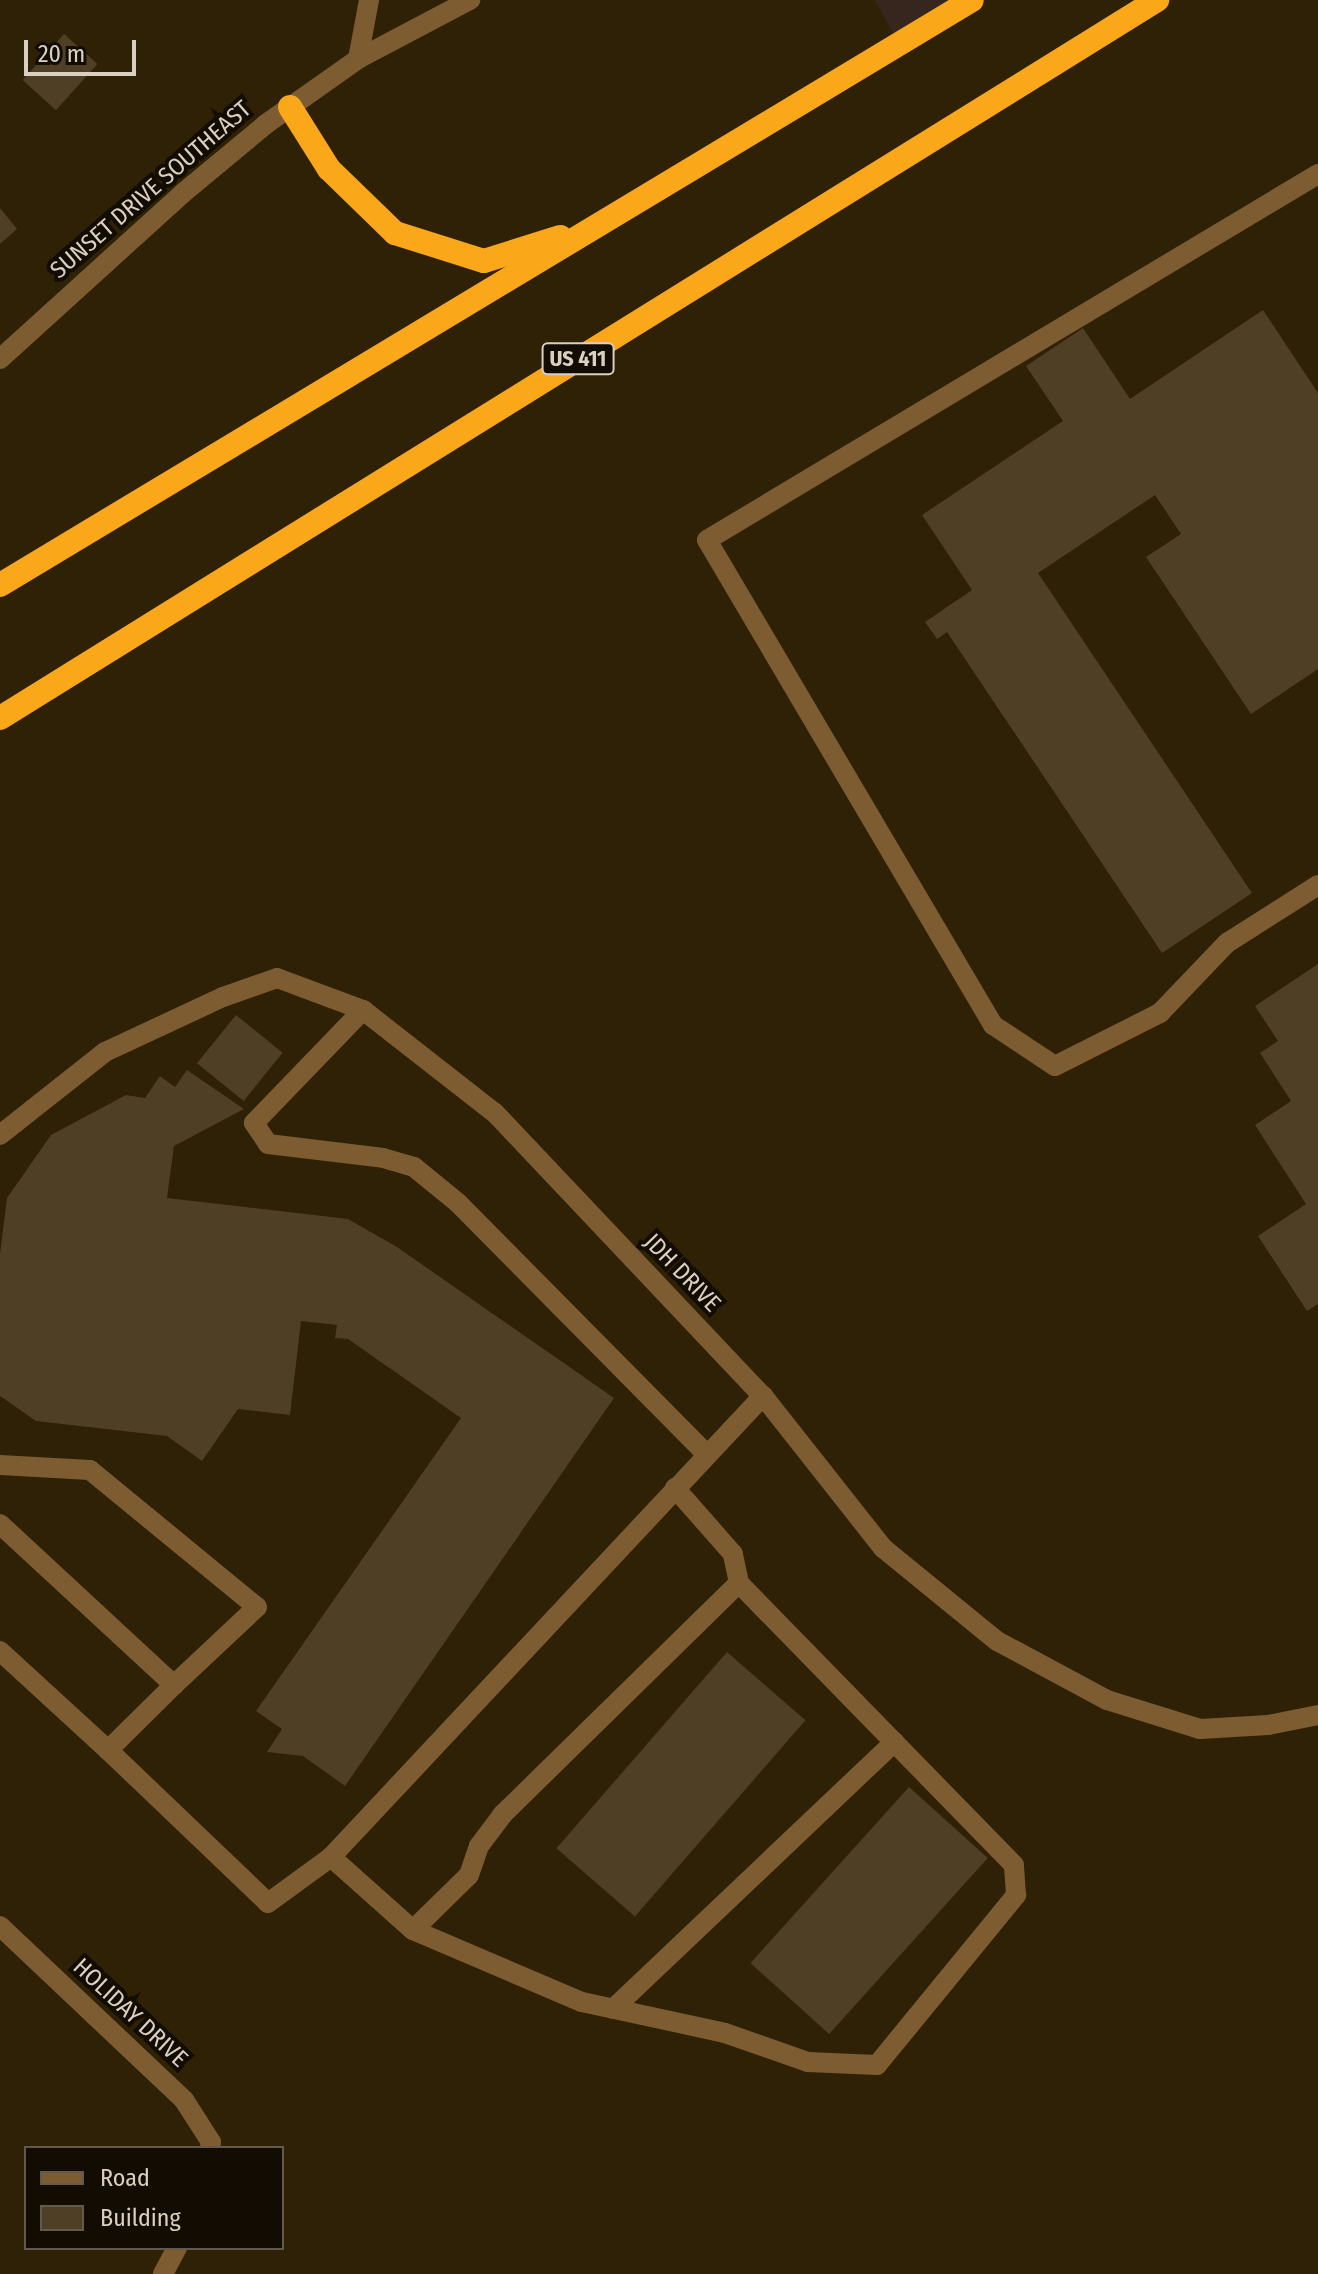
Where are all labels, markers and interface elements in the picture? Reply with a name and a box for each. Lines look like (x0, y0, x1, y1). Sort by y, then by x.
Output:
scale bar (28, 24, 140, 74)
text: 20 m (38, 40, 85, 68)
street label: SUNSET DRIVE SOUTHEAST (45, 95, 257, 285)
road number: US 411 (540, 341, 616, 377)
street label: JDH DRIVE (638, 1228, 726, 1318)
street label: HOLIDAY DRIVE (67, 1953, 193, 2073)
legend (24, 2146, 284, 2250)
text: Road (100, 2164, 150, 2192)
text: Building (100, 2204, 181, 2232)

